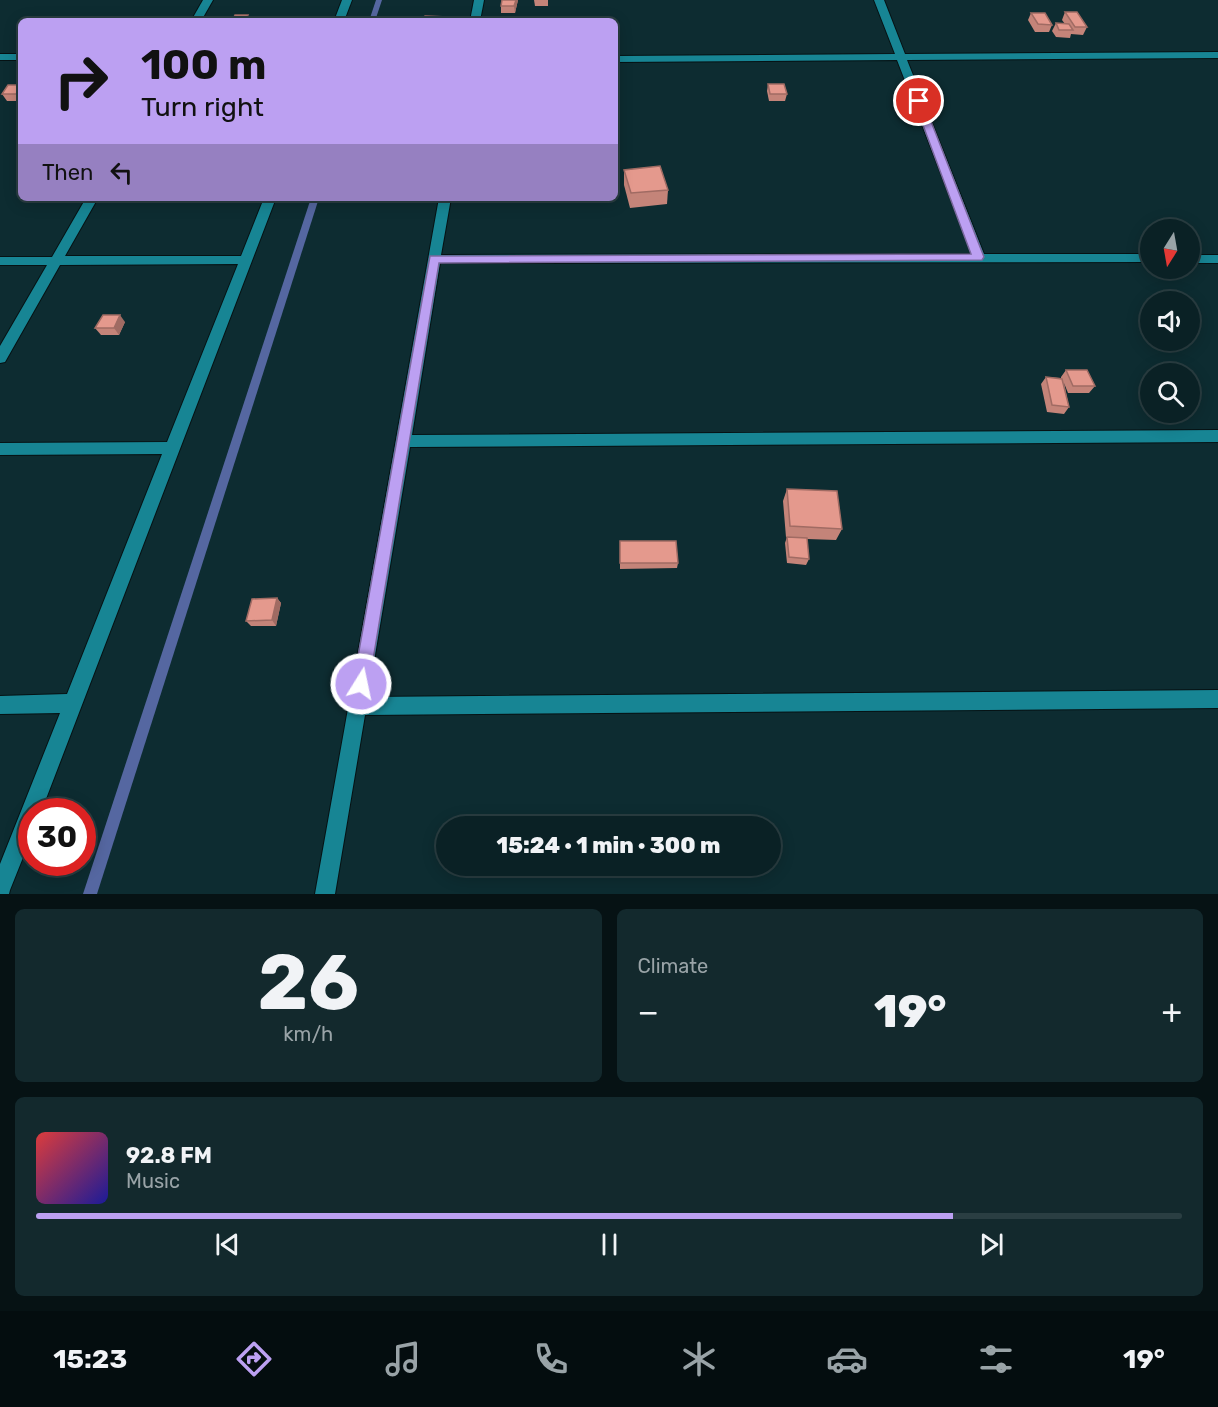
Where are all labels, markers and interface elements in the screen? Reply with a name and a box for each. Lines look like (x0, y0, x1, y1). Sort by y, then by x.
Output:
text: 100 m (141, 40, 266, 90)
icon: right (42, 42, 120, 120)
pin (893, 75, 944, 126)
icon: arrive (902, 84, 935, 117)
text: Turn right (141, 91, 264, 123)
icon: left (105, 156, 138, 189)
text: Then (42, 159, 93, 186)
north arrow (1140, 219, 1200, 279)
map controls (1140, 219, 1200, 423)
button: sound (1140, 291, 1200, 351)
button: search (1140, 363, 1200, 423)
position arrow (329, 652, 393, 716)
speed limit sign: 30 (18, 798, 96, 876)
text: 15:24 · 1 min · 300 m (497, 832, 720, 859)
text: 26 (258, 936, 359, 1029)
text: Climate (638, 954, 708, 978)
text: 19° (874, 985, 946, 1038)
text: − (638, 992, 659, 1031)
text: + (1161, 992, 1182, 1031)
text: km/h (283, 1022, 333, 1046)
text: 92.8 FM (126, 1142, 212, 1169)
text: Music (126, 1169, 180, 1193)
icon: previous (211, 1228, 244, 1261)
icon: pause (593, 1228, 626, 1261)
icon: next (975, 1228, 1008, 1261)
icon: directions (233, 1338, 275, 1380)
icon: music (382, 1338, 424, 1380)
icon: phone (530, 1338, 572, 1380)
icon: climate (678, 1338, 720, 1380)
icon: car (826, 1338, 868, 1380)
icon: filters (975, 1338, 1017, 1380)
text: 15:23 (53, 1343, 127, 1375)
text: 19° (1123, 1343, 1165, 1375)

